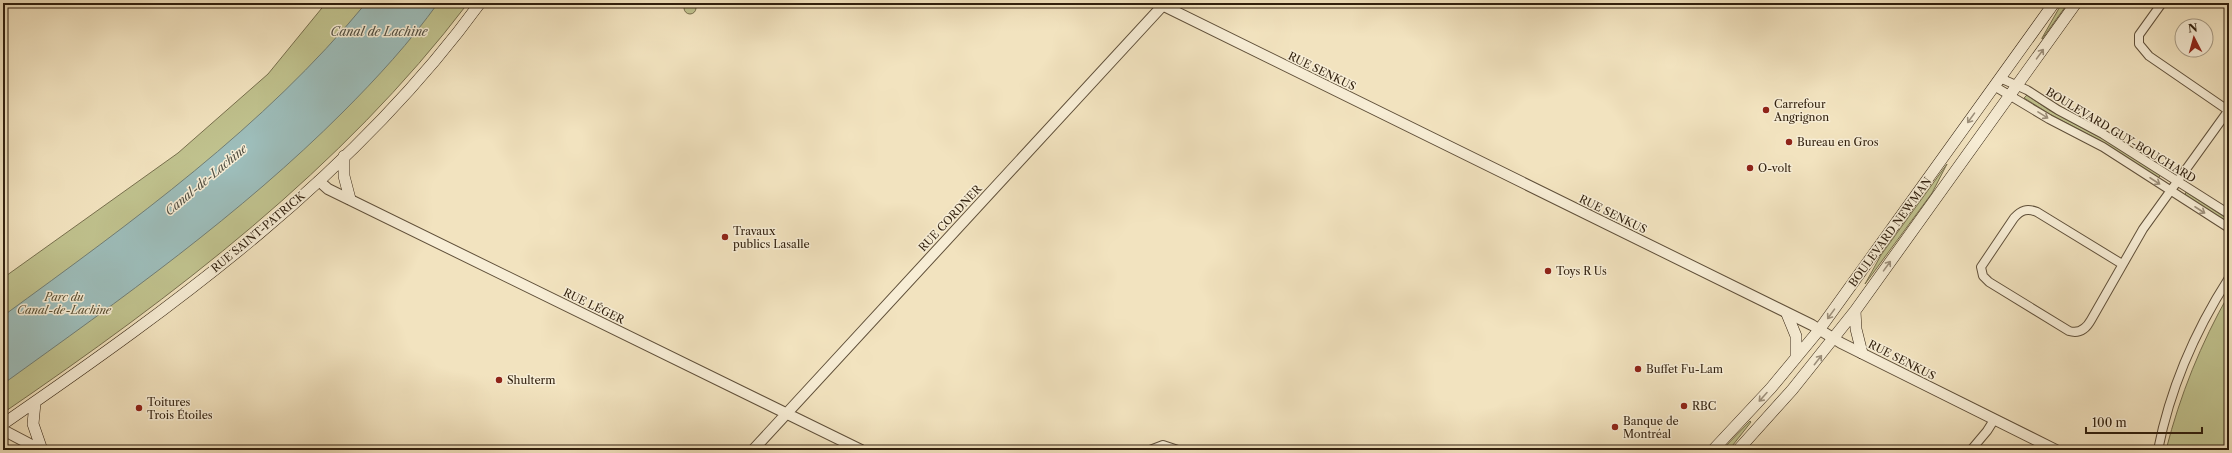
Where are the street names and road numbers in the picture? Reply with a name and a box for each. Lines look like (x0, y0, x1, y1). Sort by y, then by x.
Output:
street label: RUE SENKUS (1286, 49, 1358, 93)
street label: BOULEVARD GUY-BOUCHARD (2043, 85, 2199, 185)
street label: BOULEVARD NEWMAN (1845, 174, 1935, 290)
street label: RUE CORDNER (916, 181, 985, 254)
street label: RUE SAINT-PATRICK (208, 188, 308, 275)
street label: RUE SENKUS (1577, 192, 1649, 236)
street label: RUE LÉGER (561, 285, 628, 327)
street label: RUE SENKUS (1866, 337, 1938, 383)

